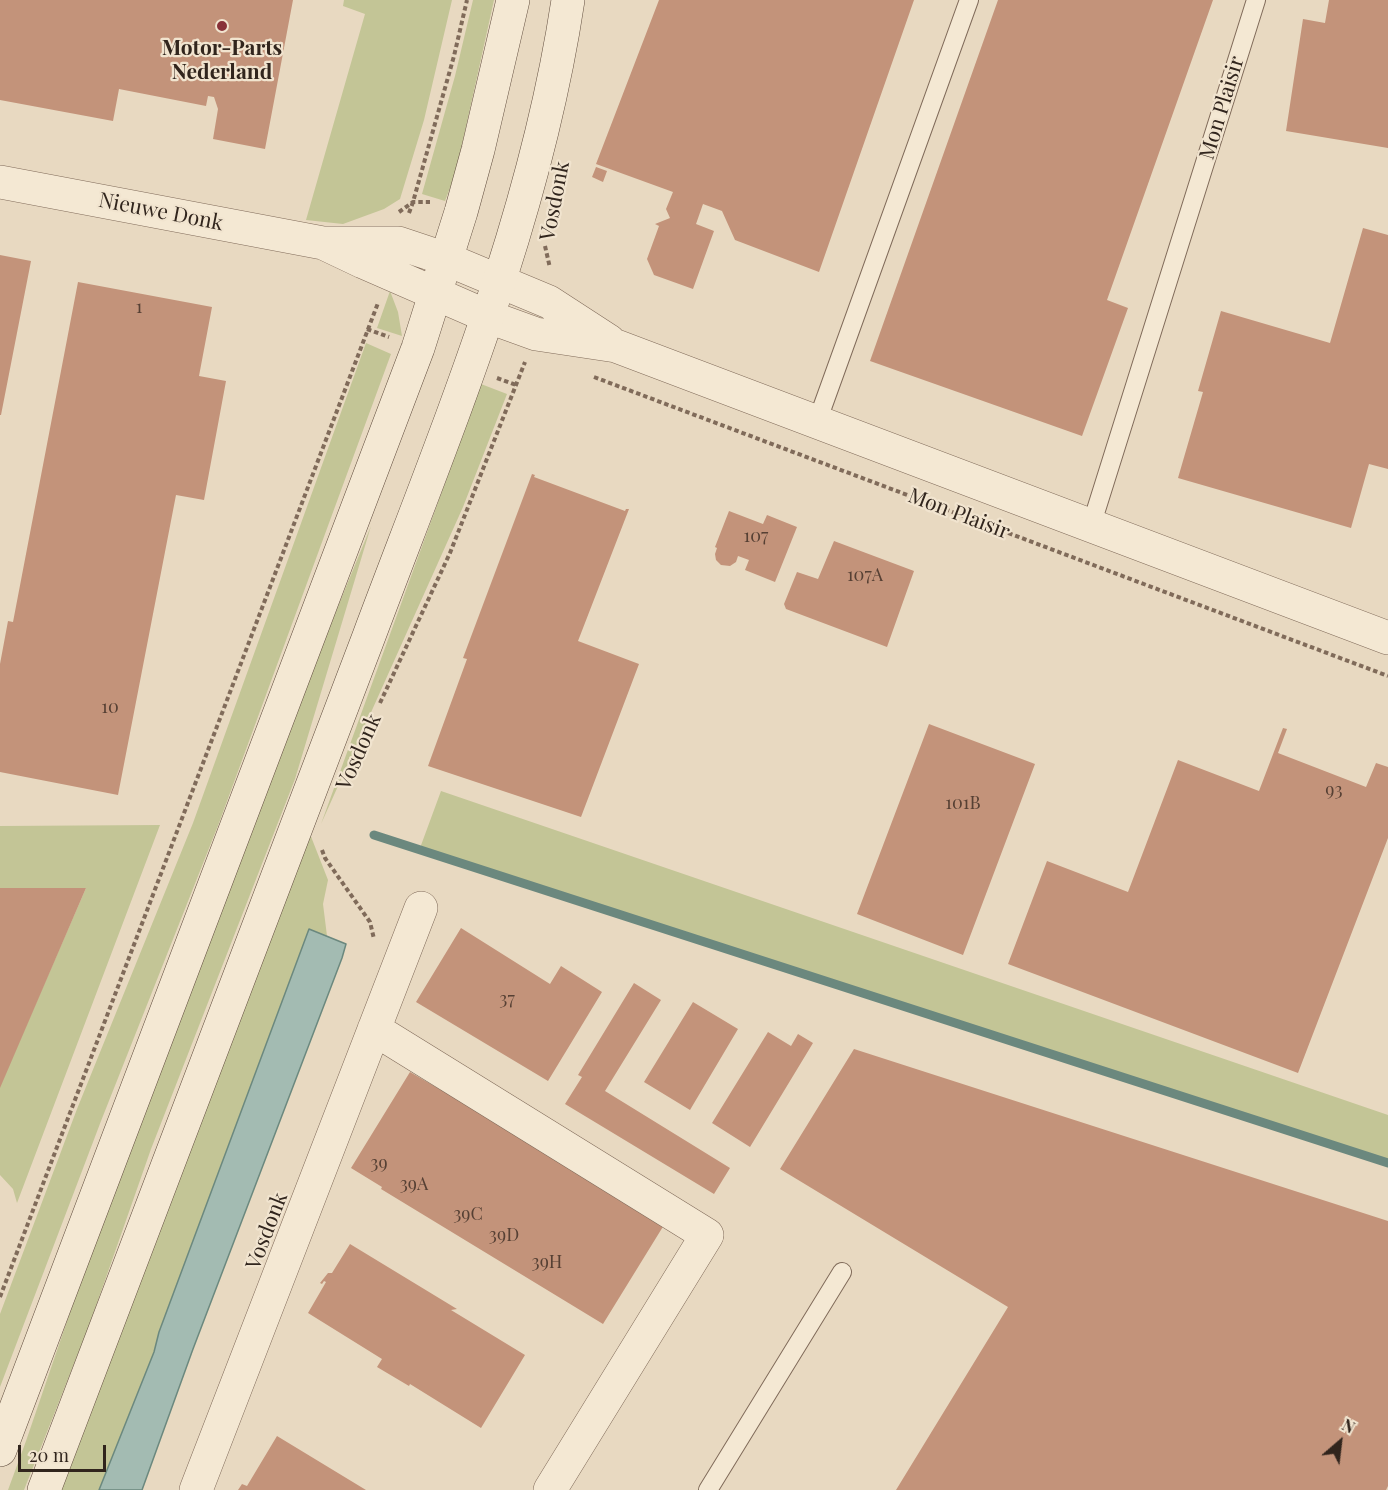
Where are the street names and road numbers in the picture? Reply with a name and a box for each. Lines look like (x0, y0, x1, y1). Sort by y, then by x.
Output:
street label: Mon Plaisir (1194, 53, 1250, 163)
street label: Vosdonk (535, 159, 575, 243)
street label: Nieuwe Donk (97, 188, 225, 236)
street label: Mon Plaisir (905, 483, 1013, 545)
street label: Vosdonk (331, 710, 387, 794)
street label: Vosdonk (241, 1189, 293, 1273)

